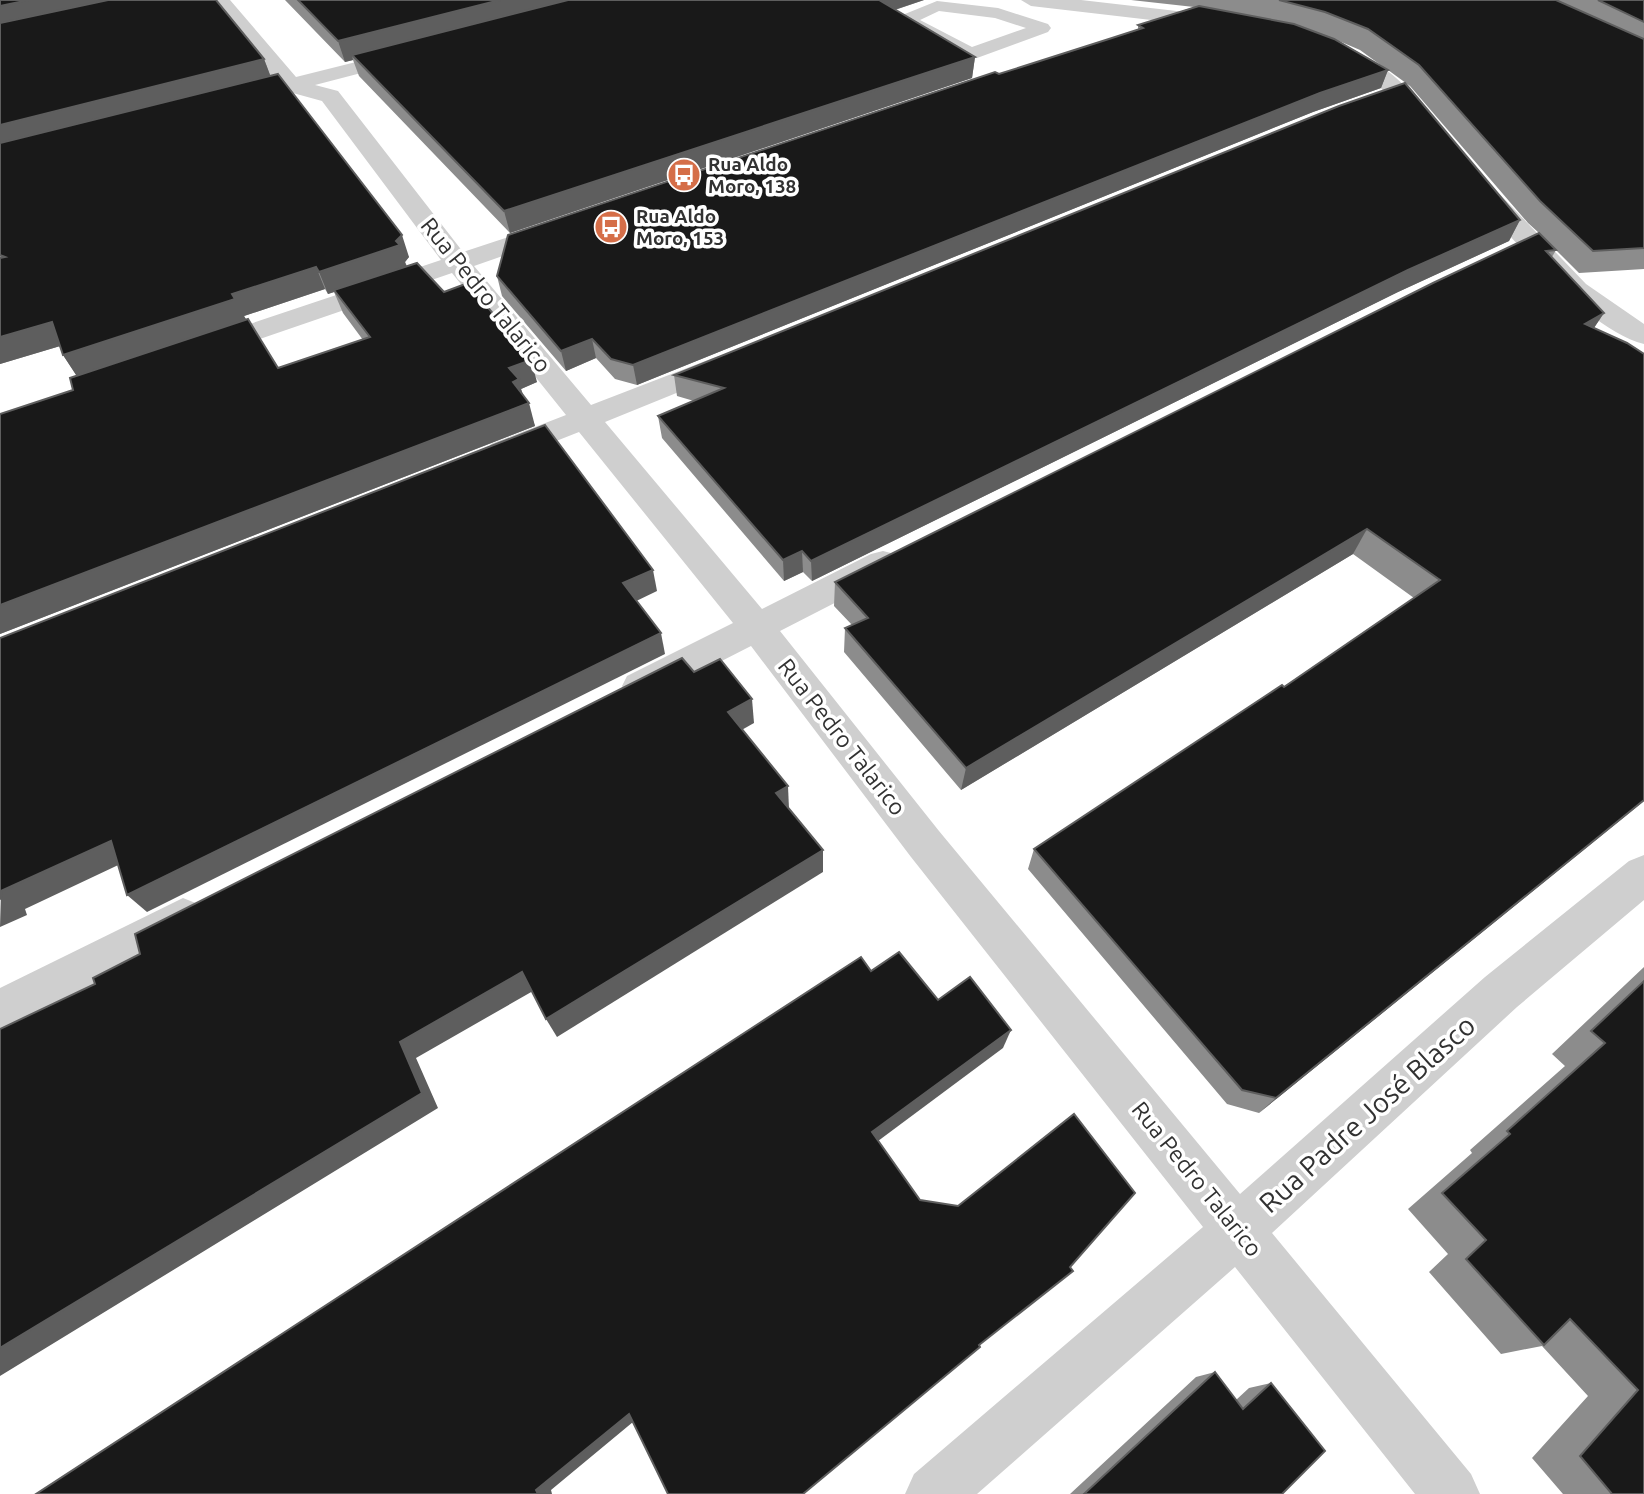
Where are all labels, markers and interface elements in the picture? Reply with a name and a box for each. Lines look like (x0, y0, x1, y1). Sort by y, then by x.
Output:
place label: Rua Aldo Moro, 138 (708, 153, 796, 197)
bus stop icon: Rua Aldo Moro, 138 (665, 156, 703, 194)
place label: Rua Aldo Moro, 153 (636, 205, 724, 249)
bus stop icon: Rua Aldo Moro, 153 (592, 208, 630, 246)
street label: Rua Pedro Talarico (416, 212, 556, 377)
street label: Rua Pedro Talarico (774, 654, 911, 820)
street label: Rua Padre José Blasco (1253, 1009, 1481, 1219)
street label: Rua Pedro Talarico (1127, 1096, 1267, 1261)

